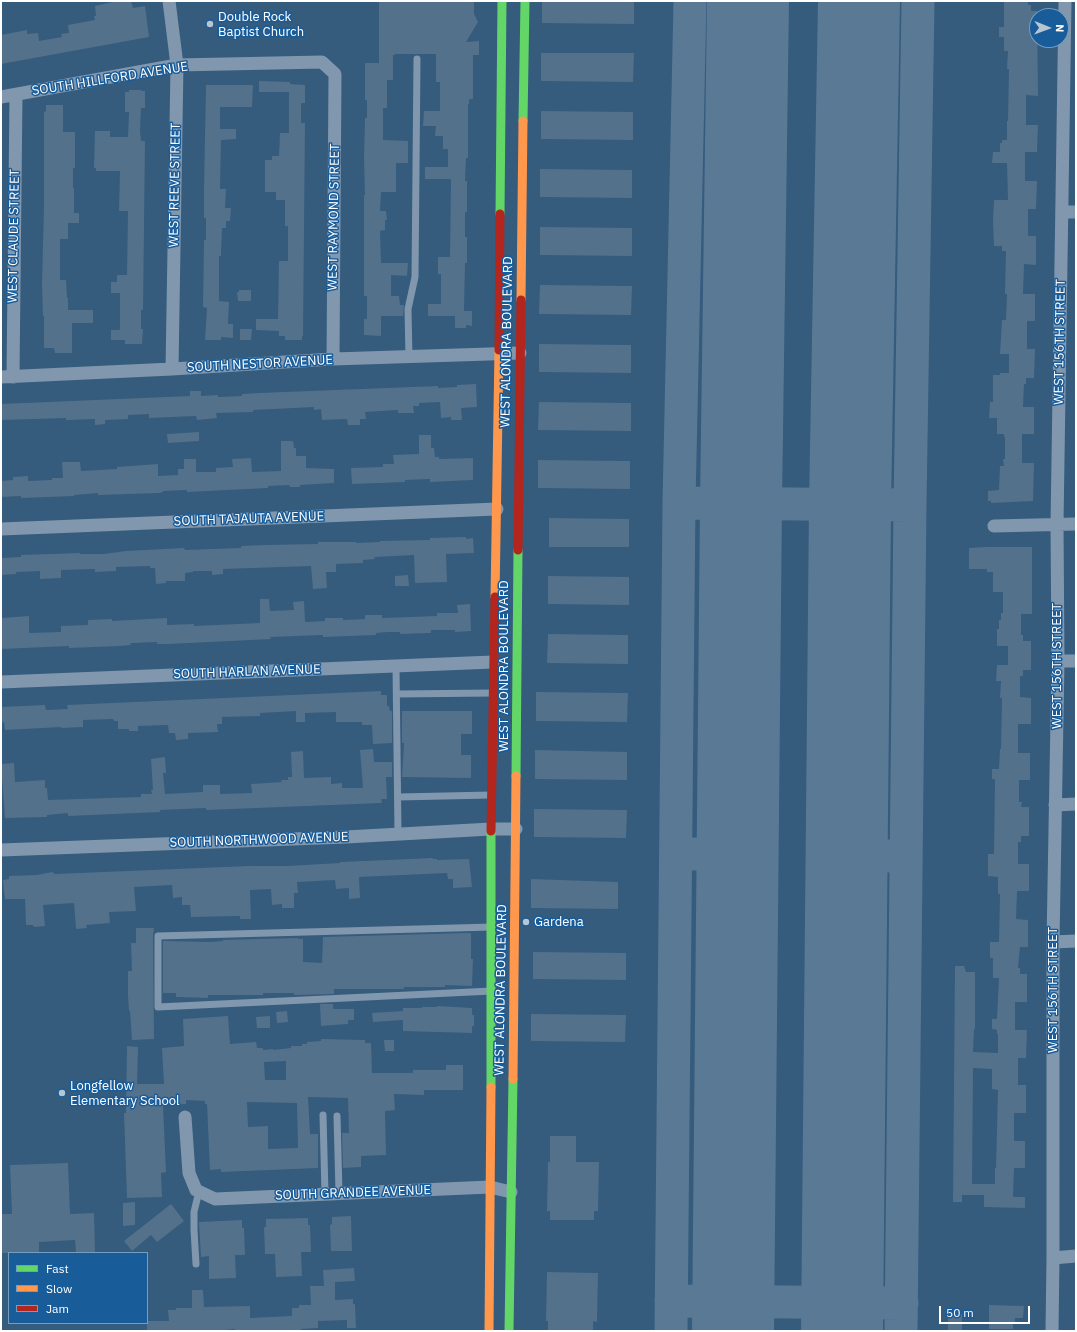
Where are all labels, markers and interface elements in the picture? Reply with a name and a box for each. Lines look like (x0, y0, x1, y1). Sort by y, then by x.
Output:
north arrow (1029, 8, 1069, 48)
place label: Double Rock Baptist Church (218, 9, 304, 40)
marker: Double Rock Baptist Church (205, 19, 215, 29)
text: N (1053, 24, 1067, 32)
street label: SOUTH HILLFORD AVENUE (31, 59, 189, 99)
street label: WEST REEVE STREET (166, 123, 184, 247)
street label: WEST RAYMOND STREET (325, 143, 343, 291)
street label: WEST CLAUDE STREET (5, 169, 23, 303)
street label: WEST ALONDRA BOULEVARD (498, 256, 516, 428)
street label: WEST 156TH STREET (1051, 279, 1069, 405)
street label: SOUTH NESTOR AVENUE (187, 352, 333, 376)
street label: SOUTH TAJAUTA AVENUE (173, 509, 325, 529)
street label: WEST ALONDRA BOULEVARD (496, 580, 512, 752)
street label: WEST 156TH STREET (1049, 603, 1065, 729)
street label: SOUTH HARLAN AVENUE (173, 662, 321, 682)
street label: SOUTH NORTHWOOD AVENUE (169, 829, 349, 851)
street label: WEST ALONDRA BOULEVARD (492, 904, 510, 1076)
place label: Gardena (534, 914, 584, 930)
marker: Gardena (521, 917, 531, 927)
street label: WEST 156TH STREET (1045, 927, 1061, 1053)
place label: Longfellow Elementary School (70, 1078, 180, 1109)
marker: Longfellow Elementary School (57, 1088, 67, 1098)
street label: SOUTH GRANDEE AVENUE (275, 1182, 431, 1204)
legend (8, 1252, 148, 1324)
text: Fast (46, 1261, 69, 1276)
text: Slow (46, 1281, 72, 1296)
scale bar (941, 1298, 1032, 1324)
text: Jam (46, 1301, 69, 1316)
text: 50 m (946, 1305, 974, 1320)

